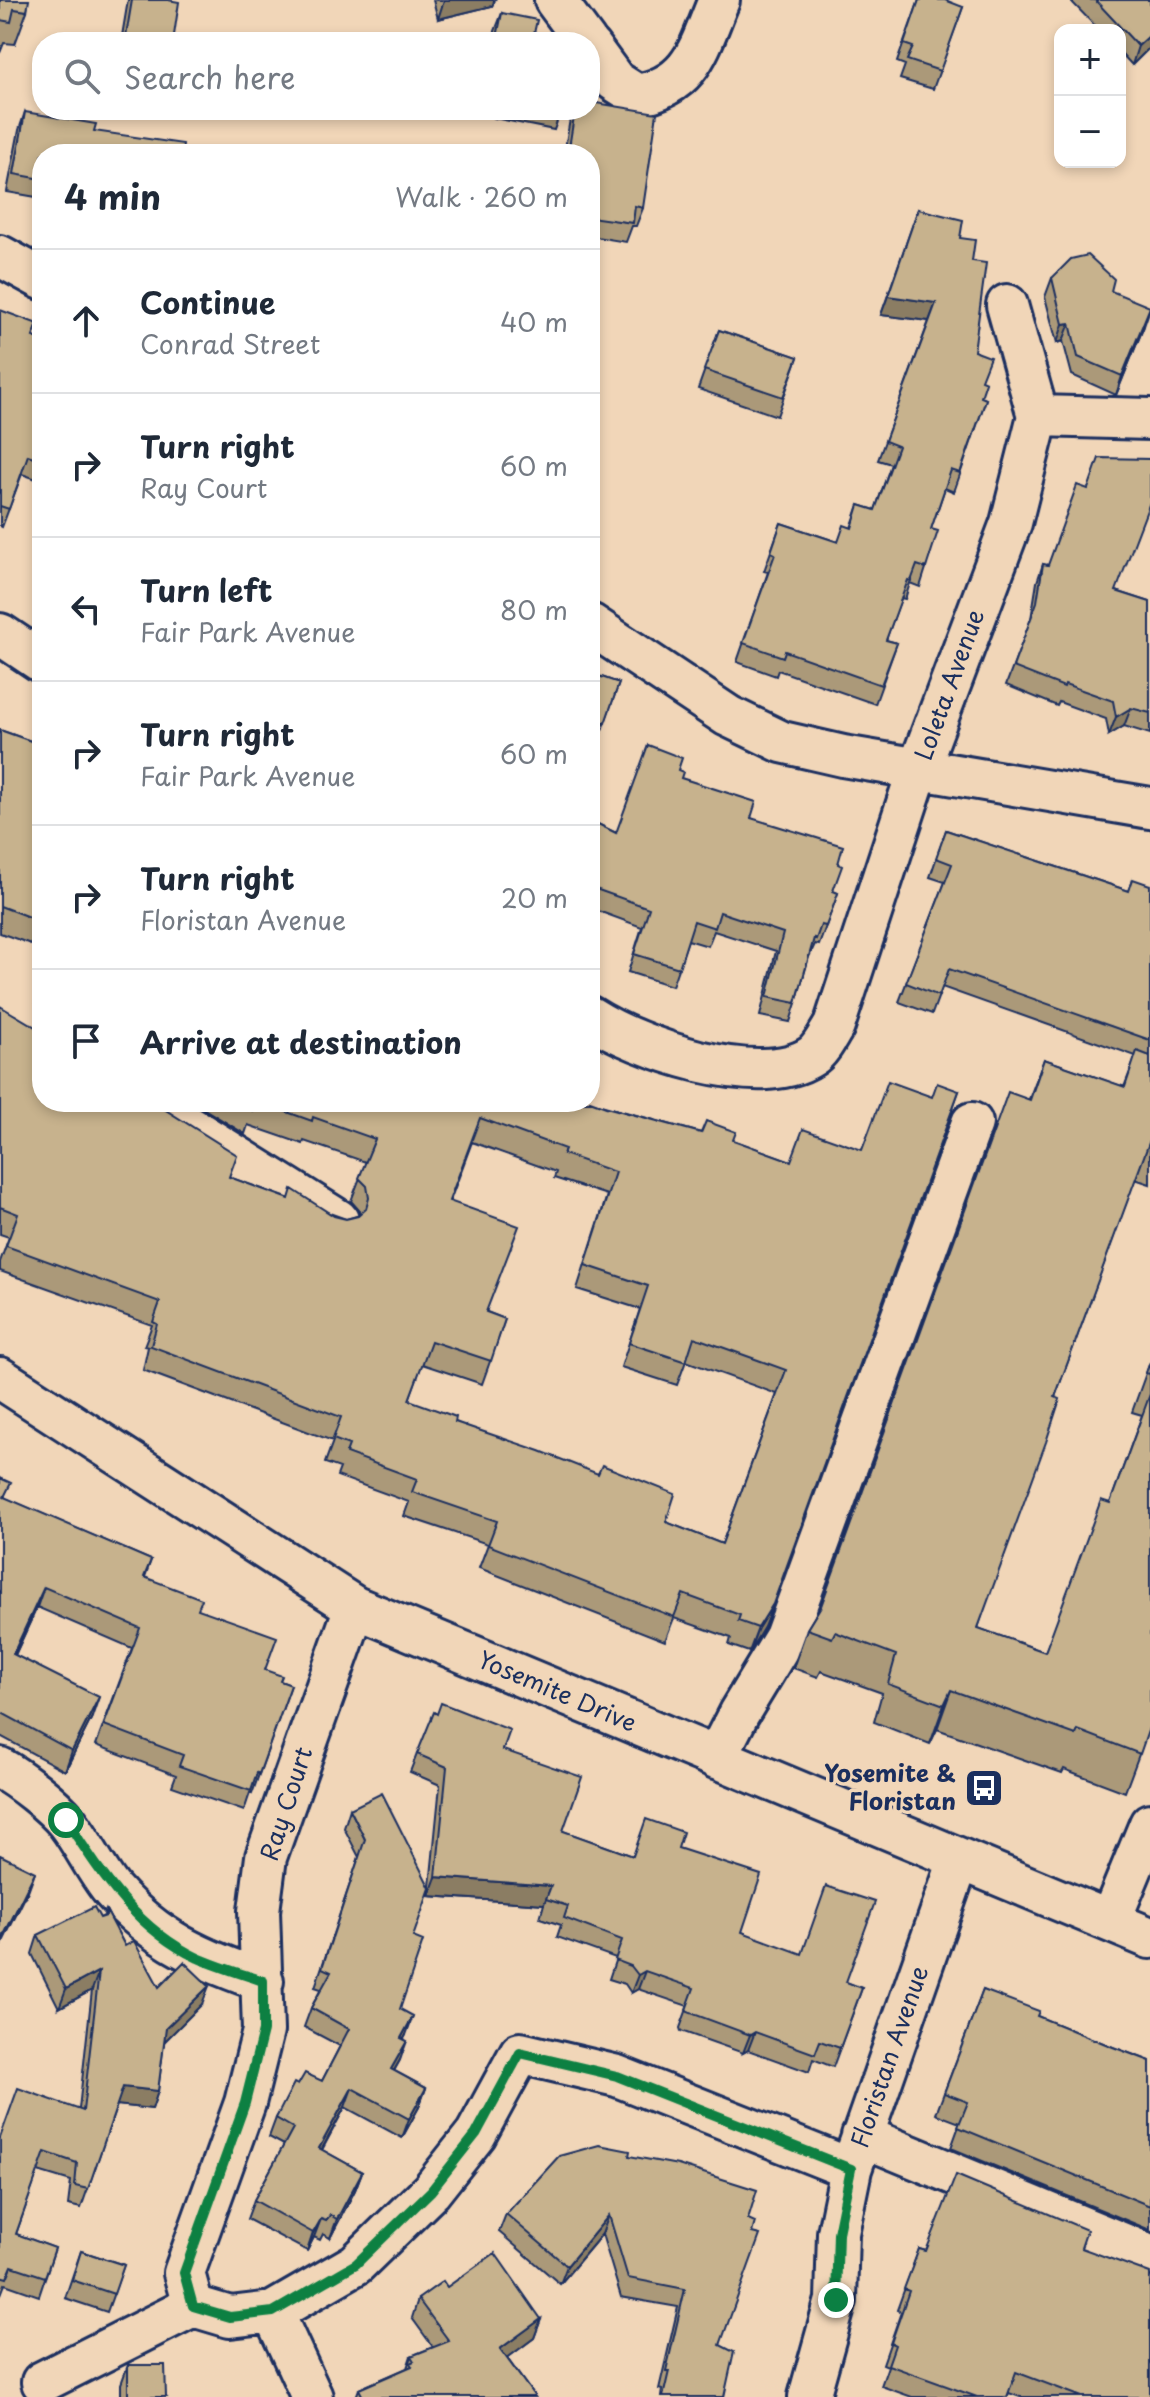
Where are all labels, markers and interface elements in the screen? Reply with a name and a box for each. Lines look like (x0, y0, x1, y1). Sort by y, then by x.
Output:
map controls (1054, 24, 1126, 168)
button: + (1054, 24, 1126, 96)
search box (32, 32, 600, 120)
icon: search (60, 54, 104, 98)
text: Search here (124, 54, 296, 99)
button: − (1054, 96, 1126, 168)
text: 4 min (64, 170, 161, 222)
text: Walk · 260 m (395, 177, 568, 216)
text: Continue (140, 279, 275, 324)
icon: ahead (64, 299, 108, 343)
text: 40 m (500, 302, 568, 341)
text: Conrad Street (140, 324, 320, 363)
text: Turn right (140, 423, 295, 468)
icon: right (64, 443, 108, 487)
text: 60 m (500, 446, 568, 485)
text: Ray Court (140, 468, 267, 507)
text: Turn left (140, 567, 272, 612)
icon: left (64, 587, 108, 631)
text: 80 m (500, 590, 568, 629)
street label: Loleta Avenue (904, 604, 992, 765)
text: Fair Park Avenue (140, 612, 355, 651)
text: Turn right (140, 711, 295, 756)
icon: right (64, 731, 108, 775)
text: 60 m (500, 734, 568, 773)
text: Fair Park Avenue (140, 756, 355, 795)
text: Turn right (140, 855, 295, 900)
icon: right (64, 875, 108, 919)
text: 20 m (501, 878, 568, 917)
text: Floristan Avenue (140, 900, 346, 939)
icon: arrive (64, 1019, 108, 1063)
text: Arrive at destination (140, 1019, 462, 1064)
street label: Yosemite Drive (473, 1641, 643, 1740)
street label: Ray Court (250, 1742, 320, 1865)
place label: Yosemite & Floristan (824, 1754, 956, 1818)
bus stop icon: Yosemite & Floristan (963, 1767, 1005, 1809)
route start (48, 1802, 84, 1838)
street label: Floristan Avenue (840, 1961, 936, 2152)
route end (818, 2282, 854, 2318)

